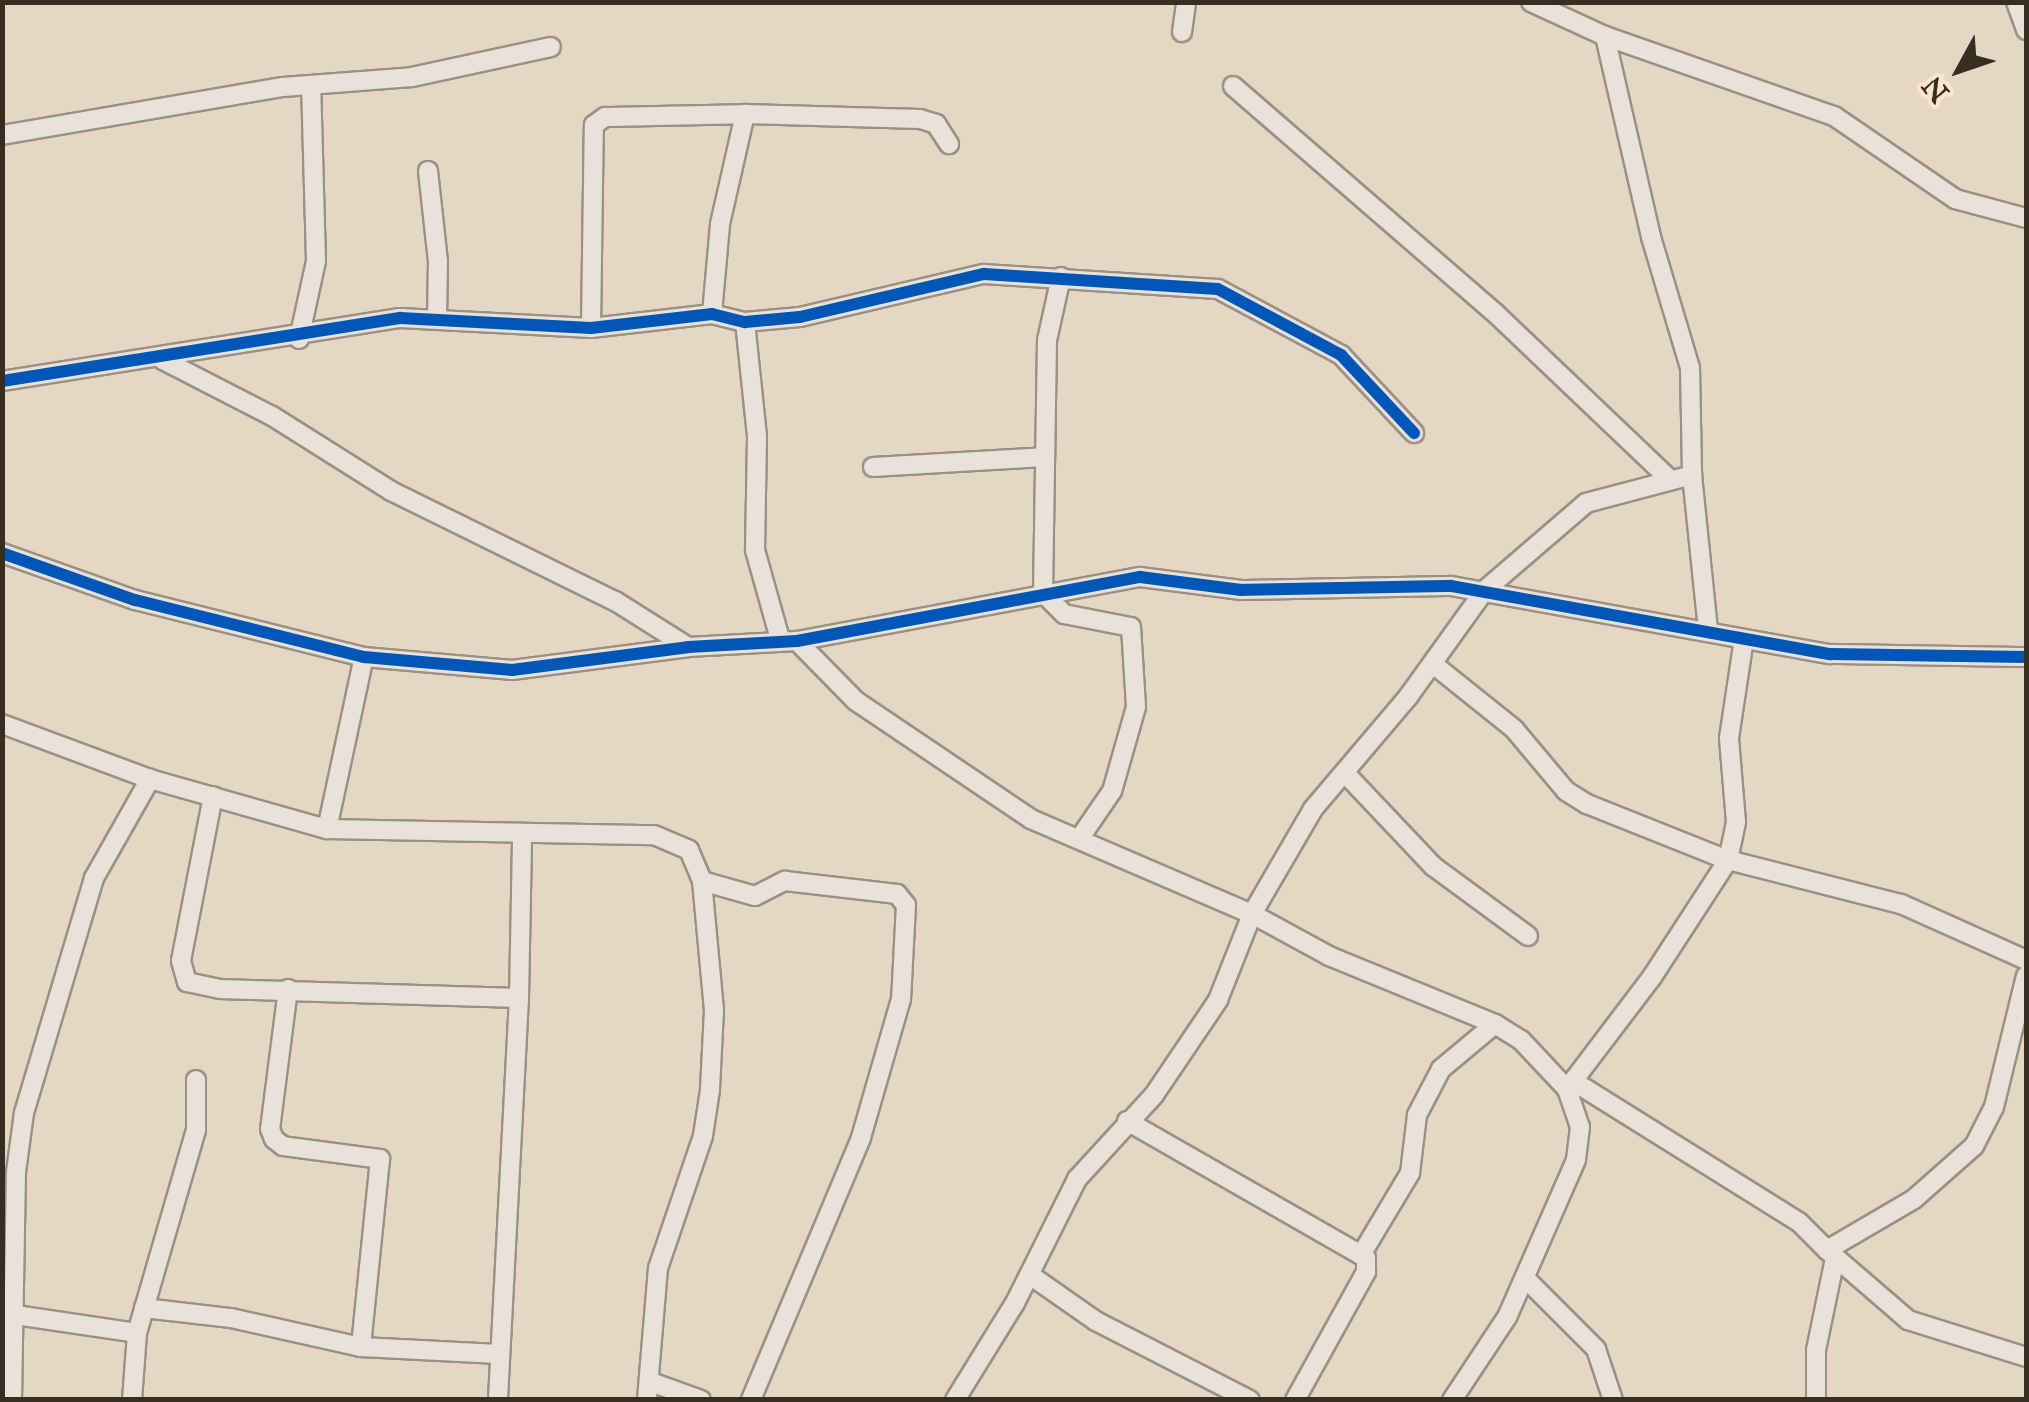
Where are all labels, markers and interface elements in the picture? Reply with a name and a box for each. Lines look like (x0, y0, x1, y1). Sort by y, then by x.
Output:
north arrow (1909, 20, 2009, 120)
text: N (1915, 69, 1957, 110)

